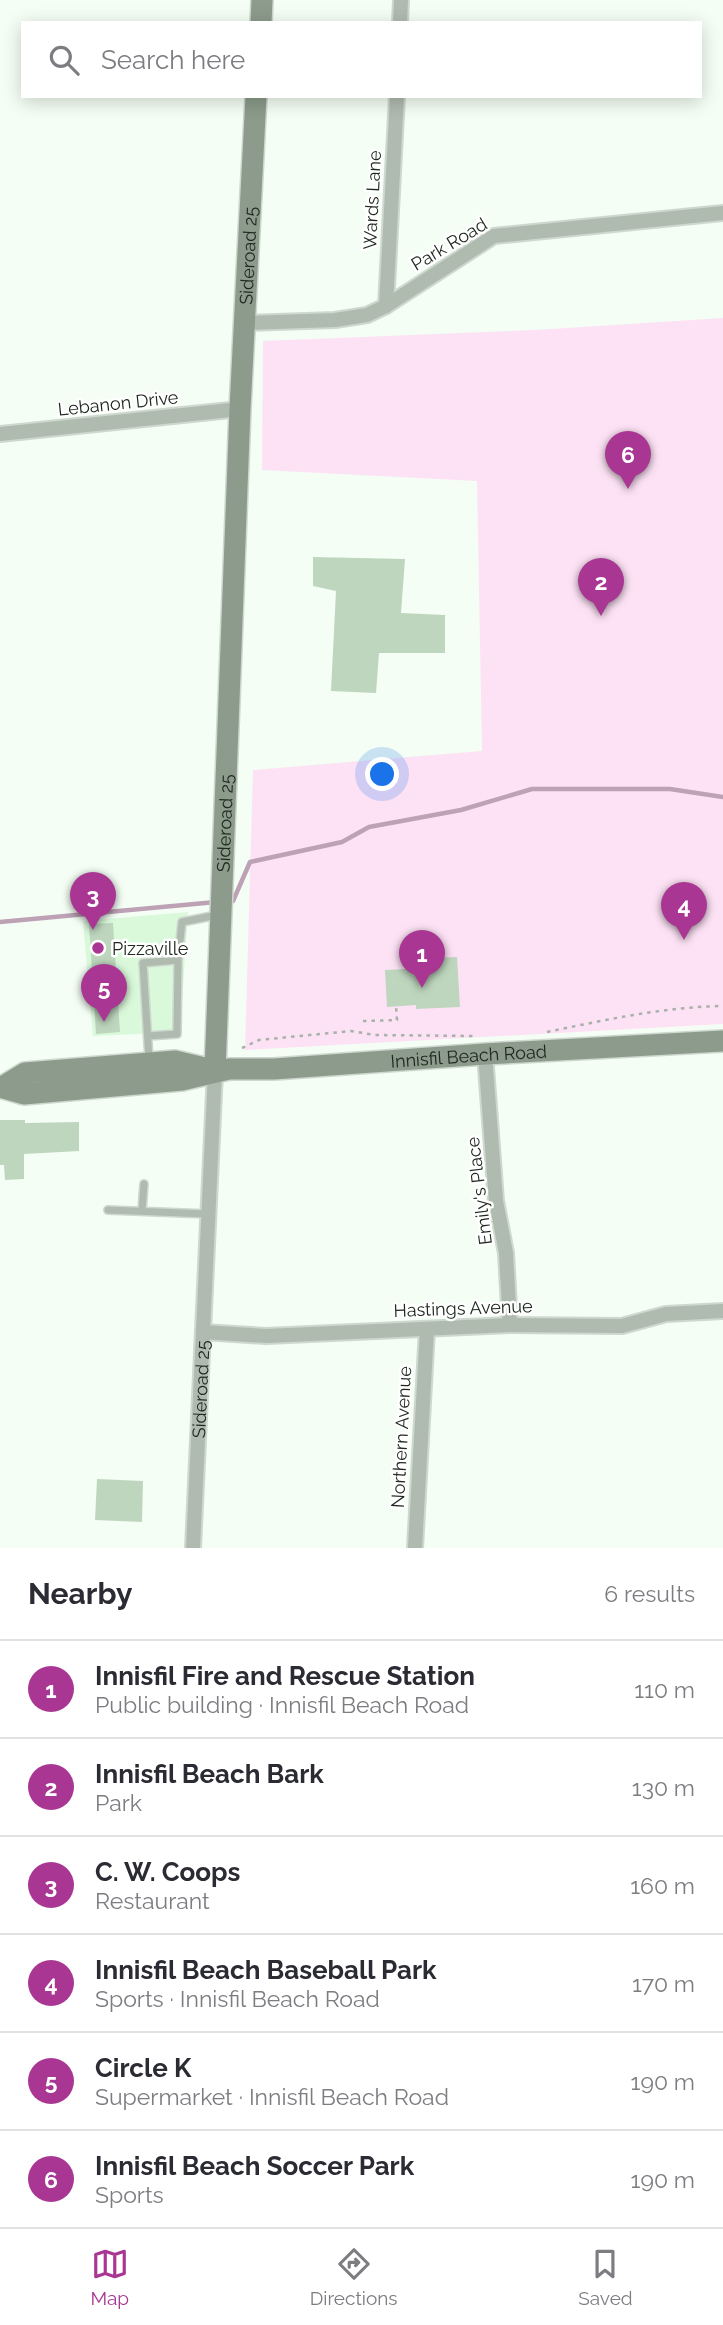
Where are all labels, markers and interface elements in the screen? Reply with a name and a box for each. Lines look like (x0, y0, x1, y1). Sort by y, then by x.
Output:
search box (21, 21, 702, 98)
icon: search (45, 41, 83, 79)
text: Search here (101, 45, 245, 75)
street label: Wards Lane (359, 149, 385, 250)
street label: Sideroad 25 (235, 206, 261, 305)
street label: Park Road (407, 213, 491, 275)
street label: Lebanon Drive (57, 386, 180, 420)
pin: 6 (605, 431, 651, 489)
pin: 2 (578, 558, 624, 616)
your location (365, 757, 399, 791)
street label: Sideroad 25 (212, 774, 237, 873)
pin: 3 (70, 872, 116, 930)
pin: 4 (661, 882, 707, 940)
pin: 1 (399, 930, 445, 988)
place label: Pizzaville (112, 938, 189, 959)
marker: Pizzaville (90, 940, 106, 956)
pin: 5 (81, 964, 127, 1022)
street label: Innisfil Beach Road (390, 1040, 547, 1071)
street label: Emily's Place (462, 1135, 496, 1246)
street label: Hastings Avenue (393, 1295, 533, 1321)
street label: Sideroad 25 (188, 1339, 213, 1439)
street label: Northern Avenue (387, 1365, 415, 1508)
text: Nearby (28, 1576, 132, 1611)
text: 6 results (604, 1580, 695, 1607)
text: Innisfil Fire and Rescue Station (95, 1661, 475, 1691)
text: 1 (45, 1676, 57, 1703)
text: 110 m (634, 1676, 695, 1703)
text: Public building · Innisfil Beach Road (95, 1691, 469, 1718)
text: Innisfil Beach Bark (95, 1759, 324, 1789)
text: 2 (45, 1774, 57, 1801)
text: 130 m (632, 1774, 695, 1801)
text: Park (95, 1789, 142, 1816)
text: C. W. Coops (95, 1857, 240, 1887)
text: 3 (45, 1872, 57, 1899)
text: 160 m (630, 1872, 695, 1899)
text: Restaurant (95, 1887, 210, 1914)
text: Innisfil Beach Baseball Park (95, 1955, 437, 1985)
text: 4 (44, 1970, 58, 1997)
text: 170 m (632, 1970, 695, 1997)
text: Sports · Innisfil Beach Road (95, 1985, 380, 2012)
text: Circle K (95, 2053, 191, 2083)
text: 5 (45, 2068, 57, 2095)
text: 190 m (631, 2068, 695, 2095)
text: Supermarket · Innisfil Beach Road (95, 2083, 449, 2110)
text: Innisfil Beach Soccer Park (95, 2151, 414, 2181)
text: 6 (44, 2166, 58, 2193)
text: 190 m (631, 2166, 695, 2193)
text: Sports (95, 2181, 164, 2208)
tab: Map (90, 2245, 129, 2309)
tab: Directions (310, 2245, 398, 2309)
tab: Saved (578, 2245, 633, 2309)

